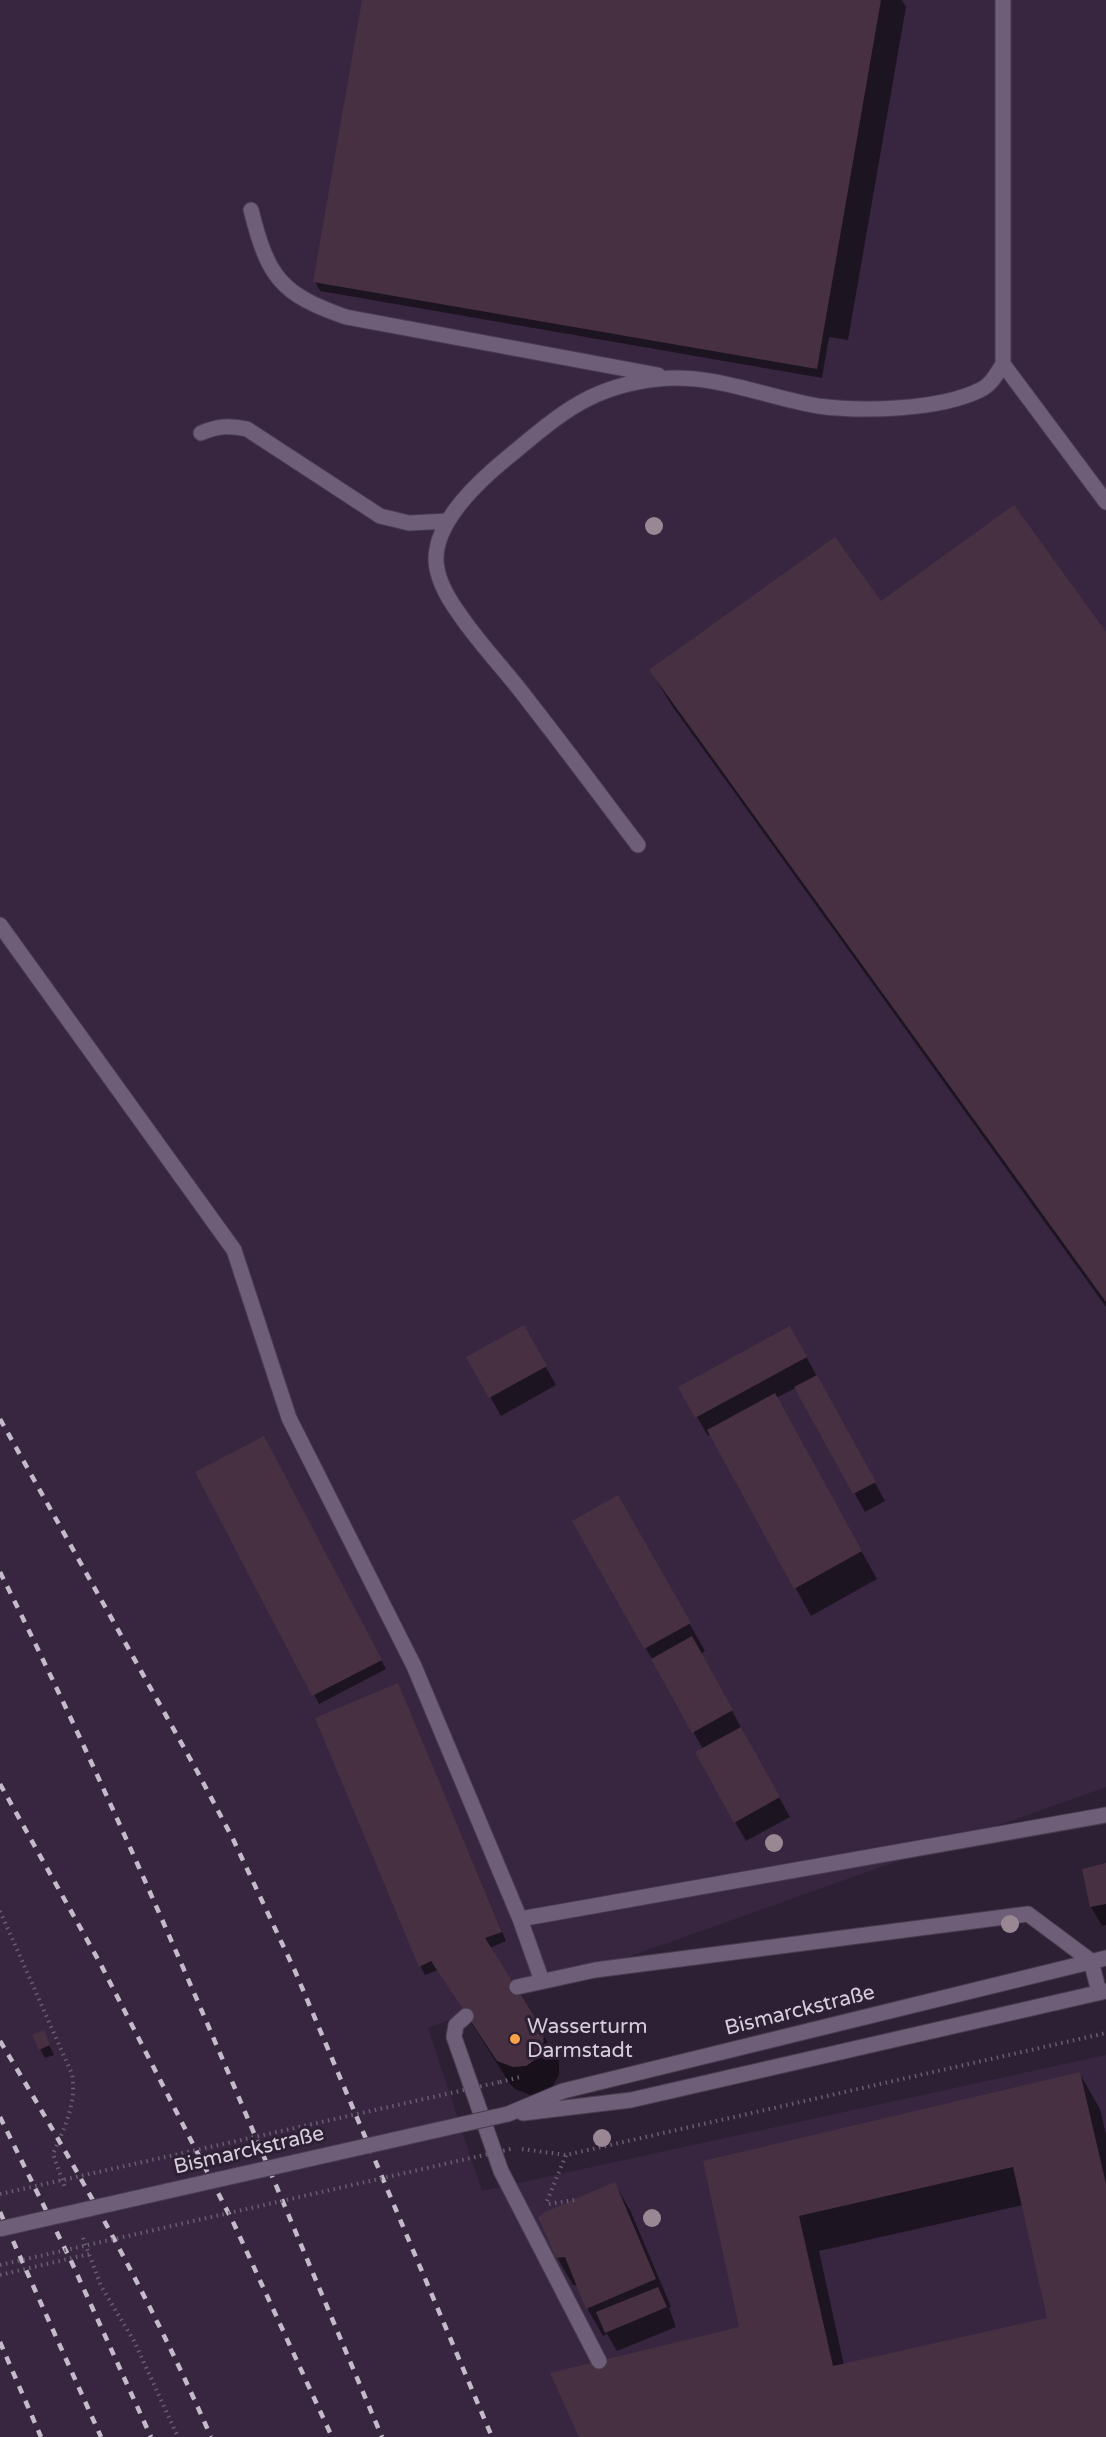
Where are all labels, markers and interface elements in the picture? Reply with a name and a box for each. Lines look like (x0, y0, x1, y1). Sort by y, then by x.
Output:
street label: Bismarckstraße (722, 1980, 878, 2042)
place label: Wasserturm Darmstadt (527, 2014, 647, 2064)
marker: Wasserturm Darmstadt (508, 2032, 522, 2046)
street label: Bismarckstraße (171, 2121, 327, 2181)

